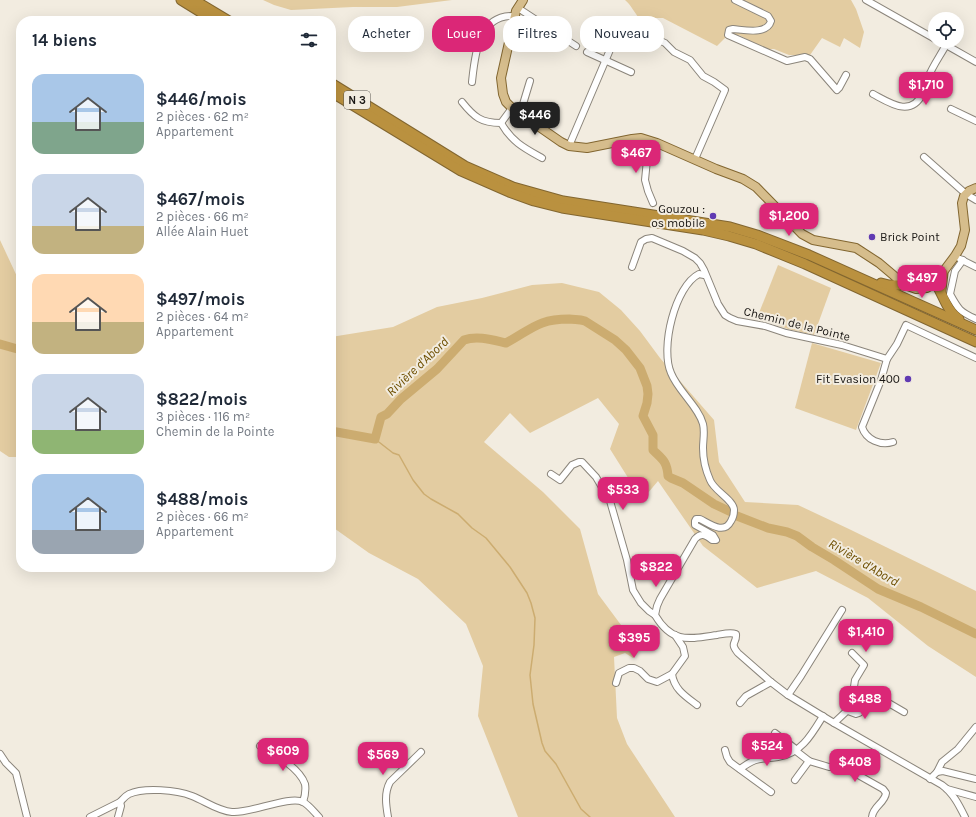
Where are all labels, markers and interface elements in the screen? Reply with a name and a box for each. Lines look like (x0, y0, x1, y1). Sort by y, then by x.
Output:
map controls (928, 12, 964, 48)
button: locate (928, 12, 964, 48)
chip: Acheter (348, 16, 424, 52)
chip: Louer (432, 16, 495, 52)
chip: Filtres (503, 16, 572, 52)
chip: Nouveau (580, 16, 664, 52)
icon: filters (298, 29, 320, 51)
text: 14 biens (32, 30, 97, 50)
pin: $1,710 (893, 72, 959, 106)
text: $1,710 (908, 77, 944, 92)
text: $446/mois (156, 89, 247, 109)
icon: home (64, 90, 112, 138)
road number: N 3 (344, 91, 370, 109)
pin: $446 (511, 102, 559, 136)
text: $446 (519, 107, 551, 122)
text: 2 pièces · 62 m² (156, 109, 249, 124)
text: Appartement (156, 124, 234, 139)
pin: $467 (612, 140, 660, 174)
text: $467 (620, 145, 652, 160)
text: $467/mois (156, 189, 245, 209)
icon: home (64, 190, 112, 238)
place label: Gouzou : os mobile (651, 202, 705, 230)
pin: $1,200 (756, 203, 822, 237)
text: $1,200 (768, 208, 810, 223)
text: 2 pièces · 66 m² (156, 209, 249, 224)
marker: Gouzou : os mobile (708, 211, 718, 221)
text: Allée Alain Huet (156, 224, 248, 239)
place label: Brick Point (880, 230, 940, 244)
marker: Brick Point (867, 232, 877, 242)
pin: $497 (898, 265, 946, 299)
text: $497 (906, 270, 938, 285)
text: $497/mois (156, 289, 245, 309)
icon: home (64, 290, 112, 338)
street label: Chemin de la Pointe (742, 304, 852, 344)
text: 2 pièces · 64 m² (156, 309, 249, 324)
text: Appartement (156, 324, 234, 339)
water label: Rivière d'Abord (383, 334, 451, 399)
place label: Fit Evasion 400 (816, 372, 900, 386)
marker: Fit Evasion 400 (903, 374, 913, 384)
text: $822/mois (156, 389, 248, 409)
icon: home (64, 390, 112, 438)
text: 3 pièces · 116 m² (156, 409, 250, 424)
text: Chemin de la Pointe (156, 424, 274, 439)
pin: $533 (599, 477, 647, 511)
text: $533 (607, 482, 639, 497)
text: $488/mois (156, 489, 248, 509)
icon: home (64, 490, 112, 538)
text: 2 pièces · 66 m² (156, 509, 249, 524)
text: Appartement (156, 524, 234, 539)
water label: Rivière d'Abord (826, 536, 902, 589)
pin: $822 (632, 554, 680, 588)
text: $822 (639, 559, 673, 574)
pin: $1,410 (833, 619, 899, 653)
text: $1,410 (847, 624, 885, 639)
pin: $395 (610, 625, 658, 659)
text: $395 (618, 630, 650, 645)
pin: $488 (841, 686, 889, 720)
text: $488 (848, 691, 882, 706)
pin: $524 (743, 733, 791, 767)
pin: $609 (259, 738, 307, 772)
text: $524 (751, 738, 783, 753)
pin: $569 (359, 742, 407, 776)
text: $609 (266, 743, 300, 758)
text: $569 (367, 747, 399, 762)
pin: $408 (831, 749, 879, 783)
text: $408 (838, 754, 872, 769)

